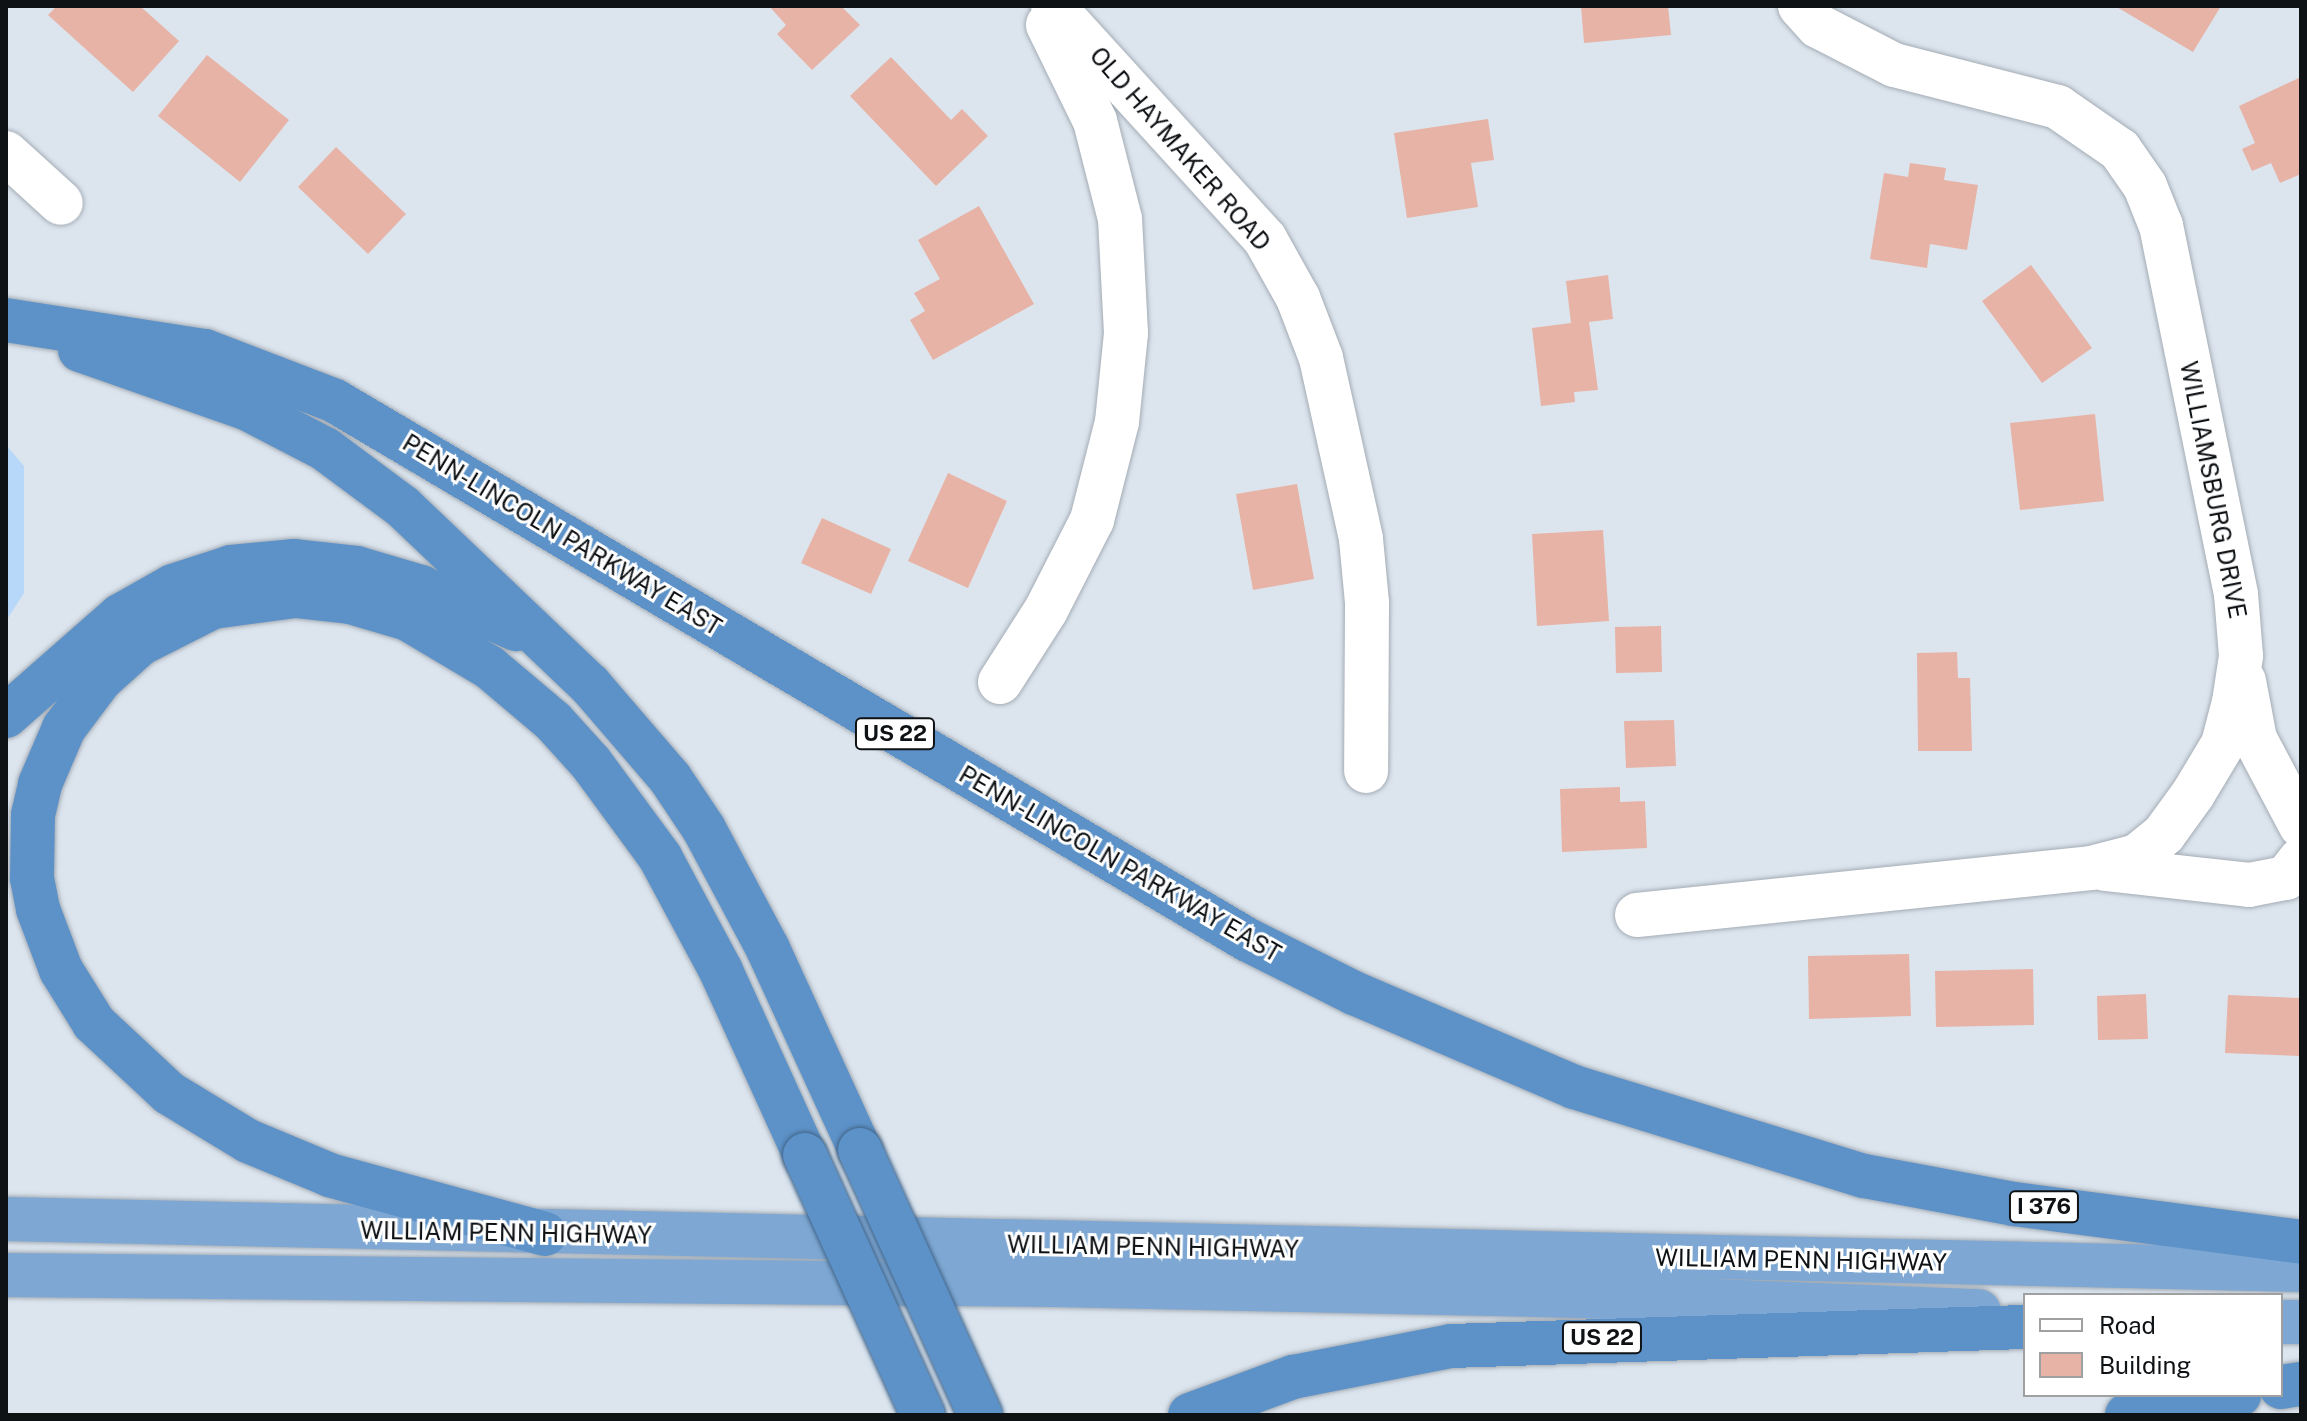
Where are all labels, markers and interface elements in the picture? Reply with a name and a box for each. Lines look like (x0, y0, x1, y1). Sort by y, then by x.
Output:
street label: OLD HAYMAKER ROAD (1084, 41, 1276, 257)
street label: WILLIAMSBURG DRIVE (2174, 359, 2252, 621)
street label: PENN-LINCOLN PARKWAY EAST (397, 428, 727, 642)
road number: US 22 (853, 716, 937, 752)
street label: PENN-LINCOLN PARKWAY EAST (954, 760, 1286, 968)
road number: I 376 (2008, 1189, 2080, 1225)
street label: WILLIAM PENN HIGHWAY (360, 1216, 652, 1250)
street label: WILLIAM PENN HIGHWAY (1007, 1230, 1299, 1264)
street label: WILLIAM PENN HIGHWAY (1655, 1243, 1947, 1277)
legend (2023, 1293, 2283, 1397)
text: Road (2099, 1311, 2156, 1339)
road number: US 22 (1560, 1320, 1644, 1356)
text: Building (2099, 1351, 2191, 1379)

